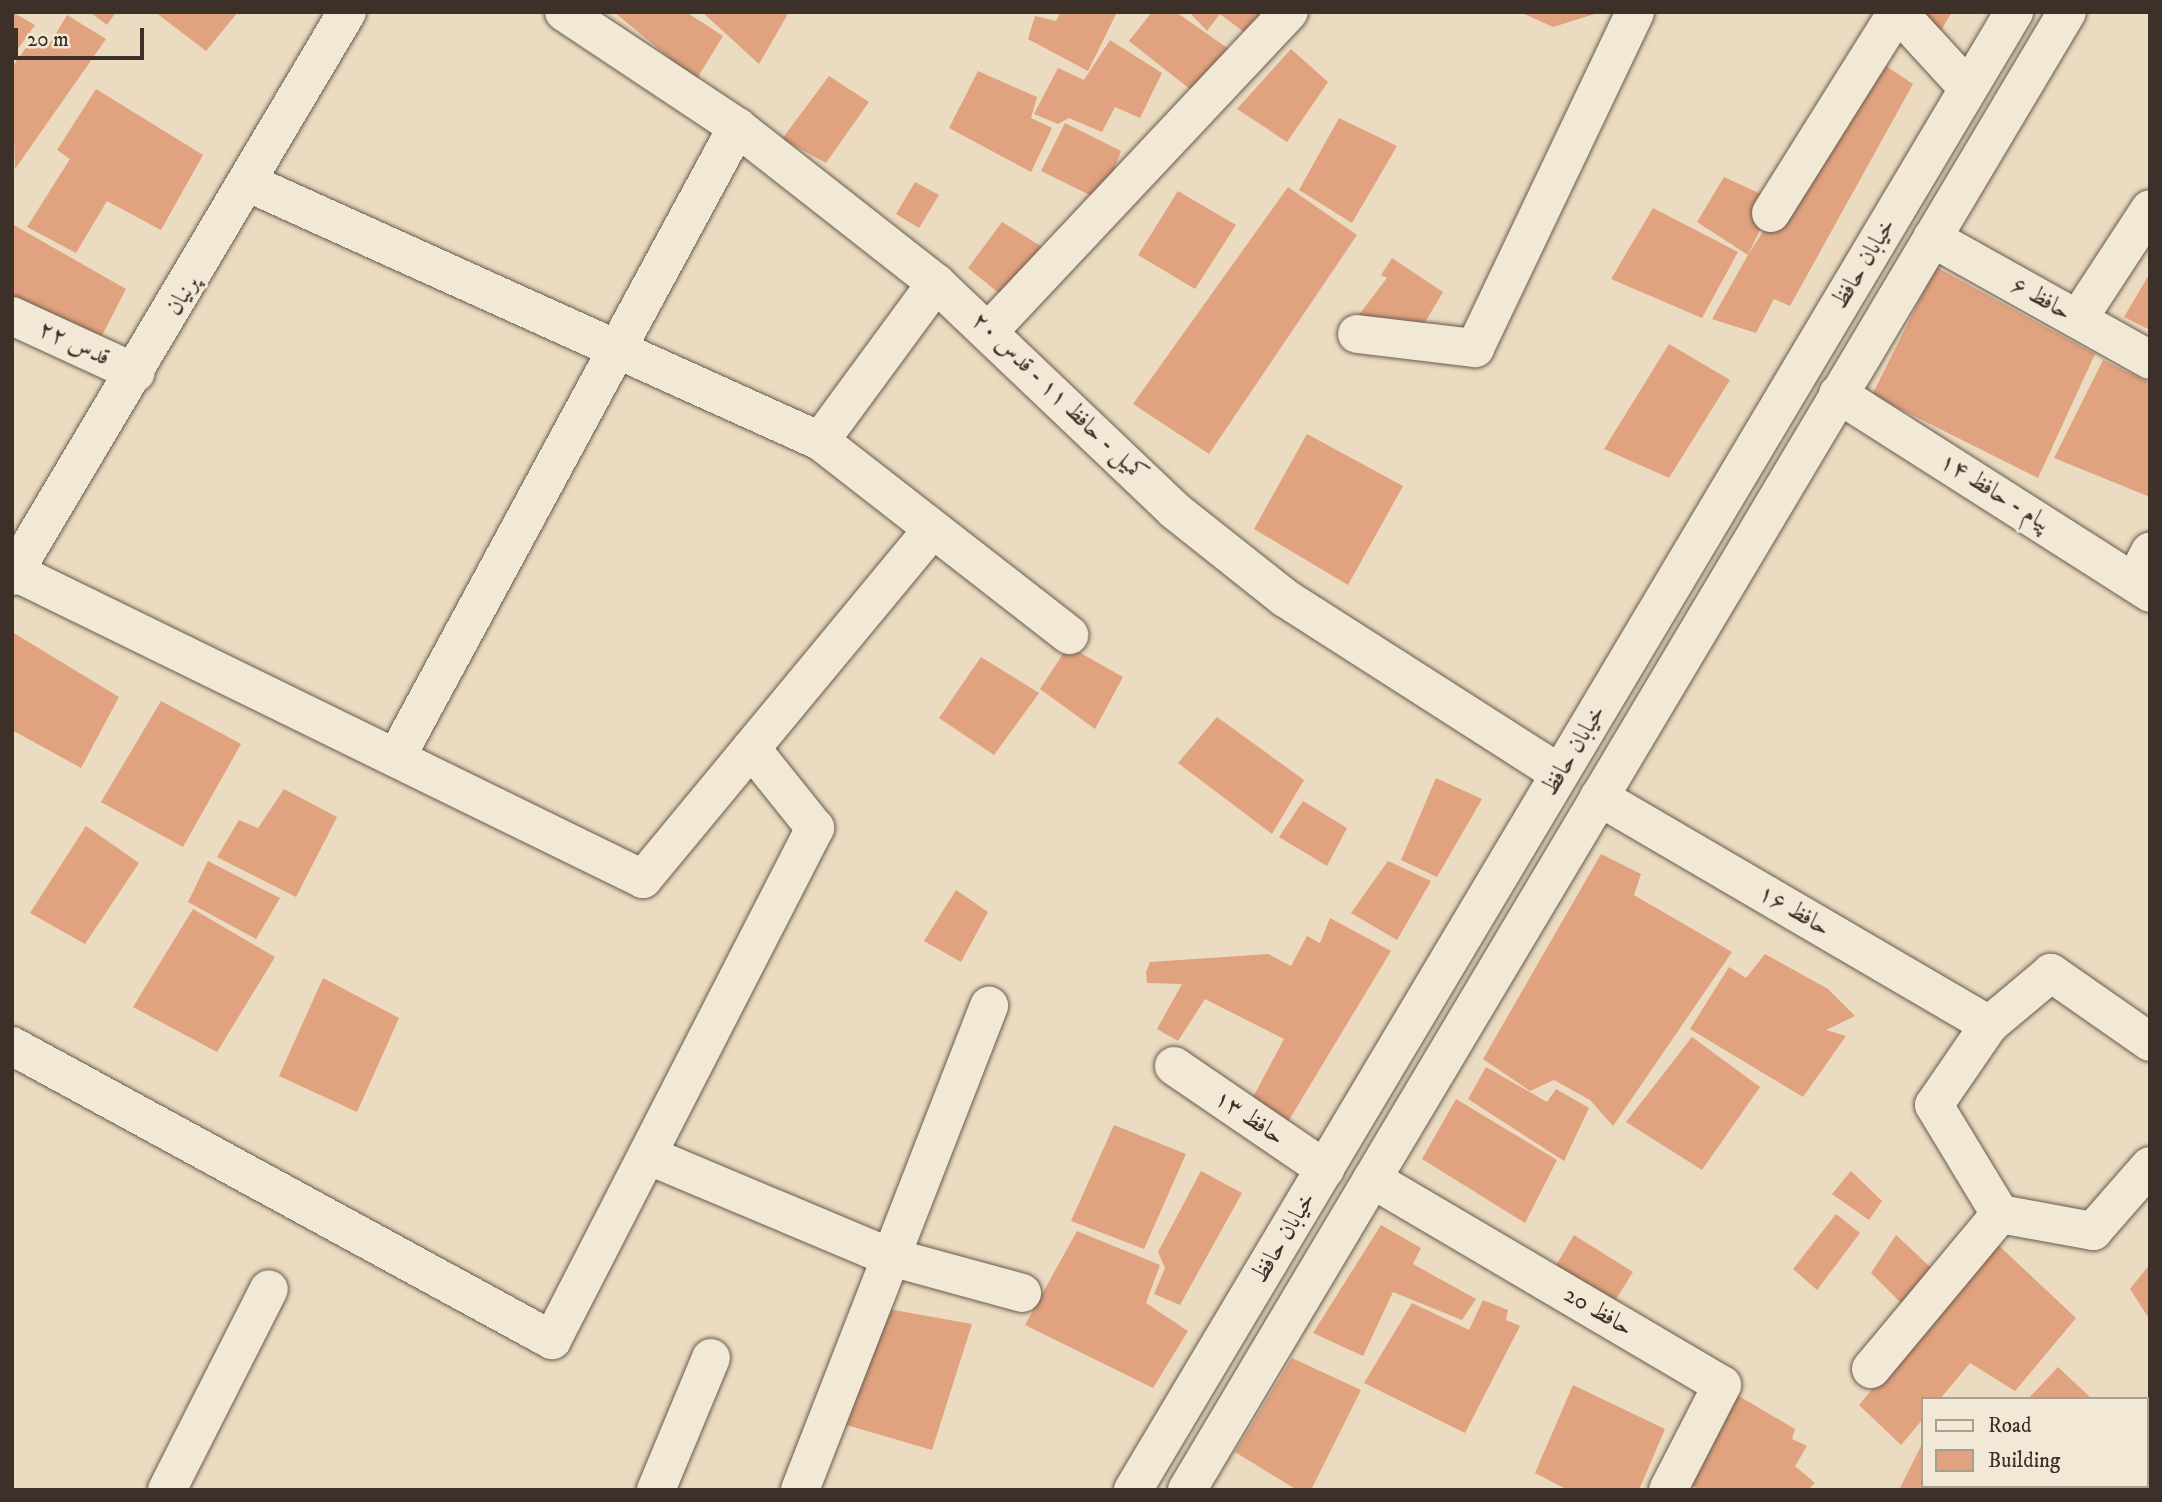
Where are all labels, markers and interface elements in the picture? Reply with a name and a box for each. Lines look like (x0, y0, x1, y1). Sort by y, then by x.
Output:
scale bar (18, 14, 147, 58)
text: 20 m (27, 27, 69, 53)
street label: خیابان حافظ (1826, 213, 1902, 315)
street label: پرنیان (160, 271, 206, 321)
street label: حافظ ۶ (2006, 271, 2076, 327)
street label: کمیل - حافظ ۱۱ - قدس ۲۰ (965, 307, 1153, 489)
street label: قدس ۲۲ (34, 315, 114, 373)
street label: پیام - حافظ ۱۴ (1934, 447, 2056, 539)
street label: خیابان حافظ (1536, 700, 1612, 802)
street label: حافظ ۱۶ (1753, 879, 1835, 943)
street label: حافظ ۱۳ (1208, 1084, 1290, 1152)
street label: خیابان حافظ (1246, 1187, 1322, 1289)
street label: حافظ 20 (1558, 1281, 1638, 1343)
legend (1920, 1397, 2148, 1488)
text: Road (1988, 1413, 2032, 1439)
text: Building (1988, 1448, 2060, 1474)

